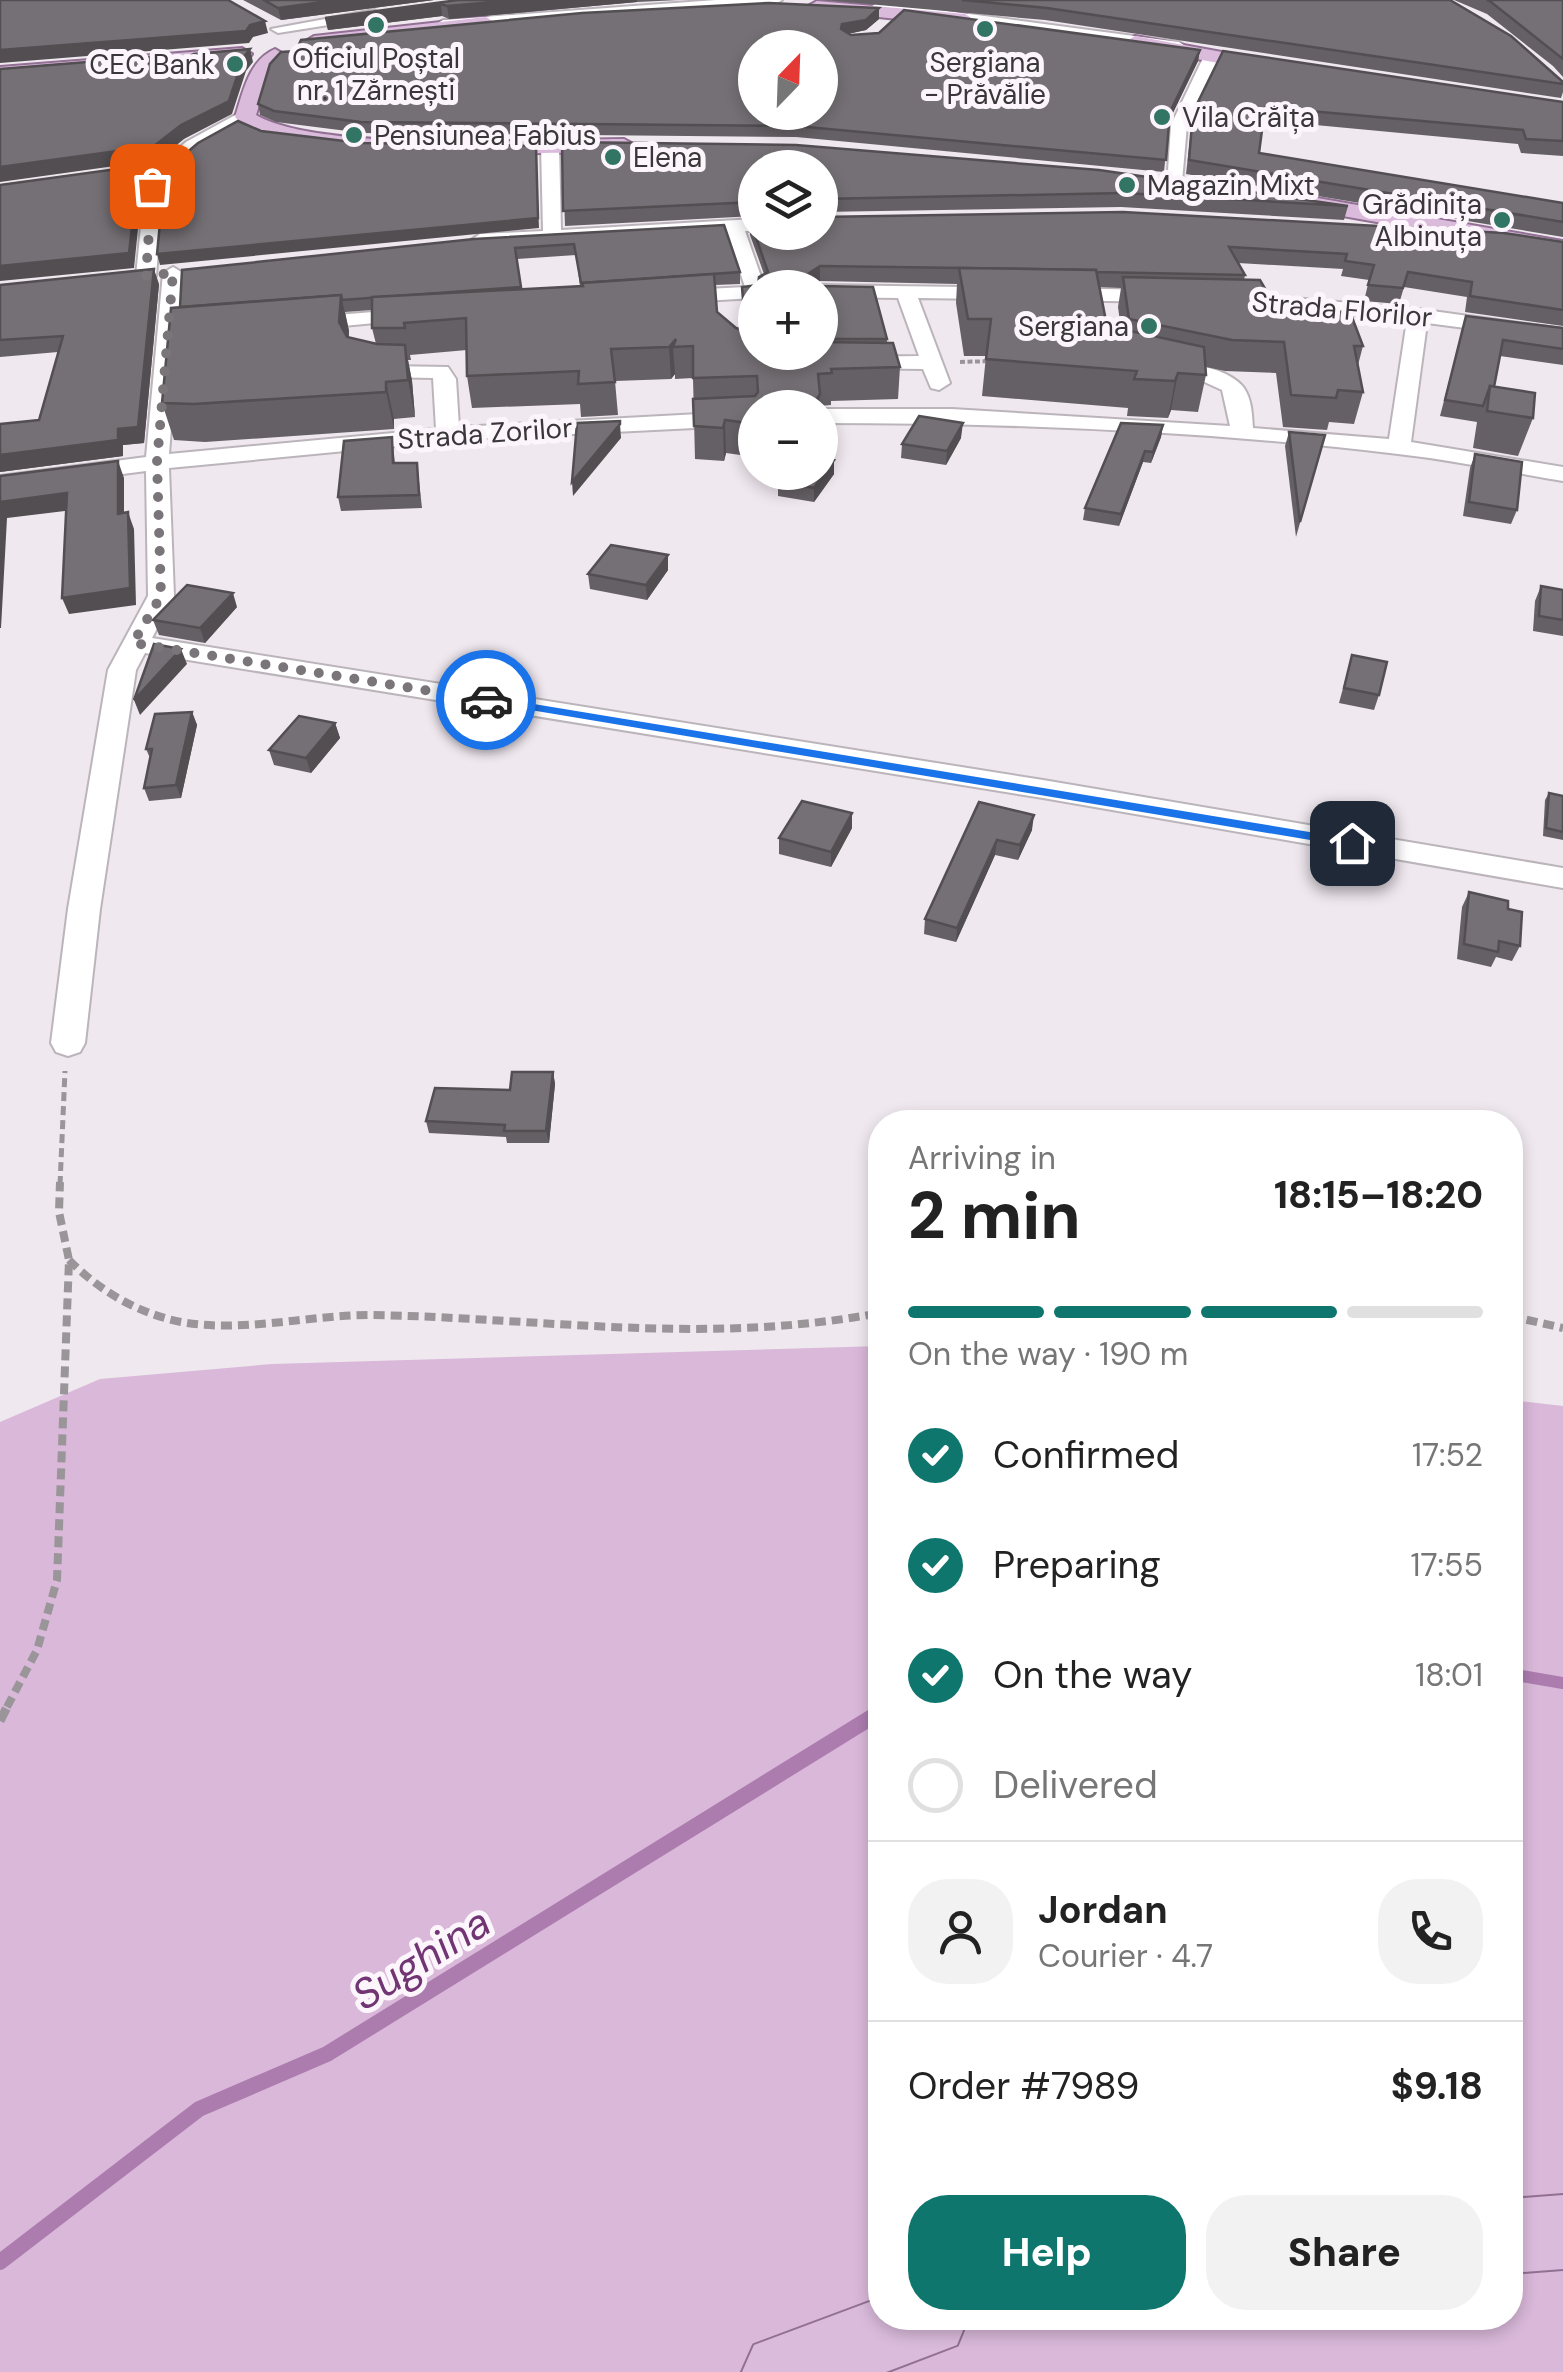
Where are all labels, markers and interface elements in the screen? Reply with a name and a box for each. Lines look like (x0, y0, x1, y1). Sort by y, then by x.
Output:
marker: Oficiul Poștal nr. 1 Zărnești (365, 14, 387, 36)
marker: Sergiana - Prăvălie (974, 18, 996, 40)
north arrow (738, 30, 838, 130)
map controls (738, 30, 838, 490)
place label: Oficiul Poștal nr. 1 Zărnești (292, 40, 460, 109)
place label: Sergiana - Prăvălie (924, 44, 1046, 113)
place label: CEC Bank (89, 46, 215, 83)
marker: CEC Bank (224, 53, 246, 75)
place label: Vila Crăița (1182, 99, 1315, 136)
marker: Vila Crăița (1151, 106, 1173, 128)
place label: Pensiunea Fabius (374, 117, 597, 154)
marker: Pensiunea Fabius (343, 124, 365, 146)
place label: Elena (633, 139, 702, 176)
pin (110, 144, 195, 229)
marker: Elena (602, 146, 624, 168)
button: layers (738, 150, 838, 250)
icon: bag (125, 159, 180, 214)
place label: Magazin Mixt (1147, 167, 1315, 204)
marker: Magazin Mixt (1116, 174, 1138, 196)
place label: Grădinița Albinuța (1362, 186, 1482, 255)
marker: Grădinița Albinuța (1491, 209, 1513, 231)
button: + (738, 270, 838, 370)
street label: Strada Florilor (1250, 283, 1434, 336)
place label: Sergiana (1018, 308, 1129, 345)
marker: Sergiana (1138, 315, 1160, 337)
button: − (738, 390, 838, 490)
street label: Strada Zorilor (396, 409, 574, 458)
courier (436, 650, 536, 750)
icon: car (459, 673, 514, 728)
pin (1310, 801, 1395, 886)
icon: home (1325, 816, 1380, 871)
text: Arriving in (908, 1137, 1056, 1179)
text: 18:15–18:20 (1274, 1170, 1483, 1220)
text: 2 min (908, 1174, 1081, 1258)
text: On the way · 190 m (908, 1333, 1188, 1375)
icon: check (908, 1428, 963, 1483)
text: Confirmed (993, 1430, 1179, 1480)
text: 17:52 (1412, 1434, 1483, 1476)
icon: check (908, 1538, 963, 1593)
text: Preparing (993, 1540, 1161, 1590)
text: 17:55 (1410, 1544, 1483, 1586)
icon: check (908, 1648, 963, 1703)
text: On the way (993, 1650, 1192, 1700)
text: 18:01 (1415, 1654, 1483, 1696)
text: Delivered (993, 1760, 1158, 1810)
button: person (908, 1879, 1013, 1984)
button: phone (1378, 1879, 1483, 1984)
text: Jordan (1038, 1885, 1168, 1935)
water label: Sughina (342, 1894, 501, 2022)
text: Courier · 4.7 (1038, 1935, 1213, 1977)
text: Order #7989 (908, 2061, 1139, 2111)
text: $9.18 (1391, 2061, 1483, 2111)
button: Help (908, 2195, 1186, 2310)
button: Share (1206, 2195, 1483, 2310)

